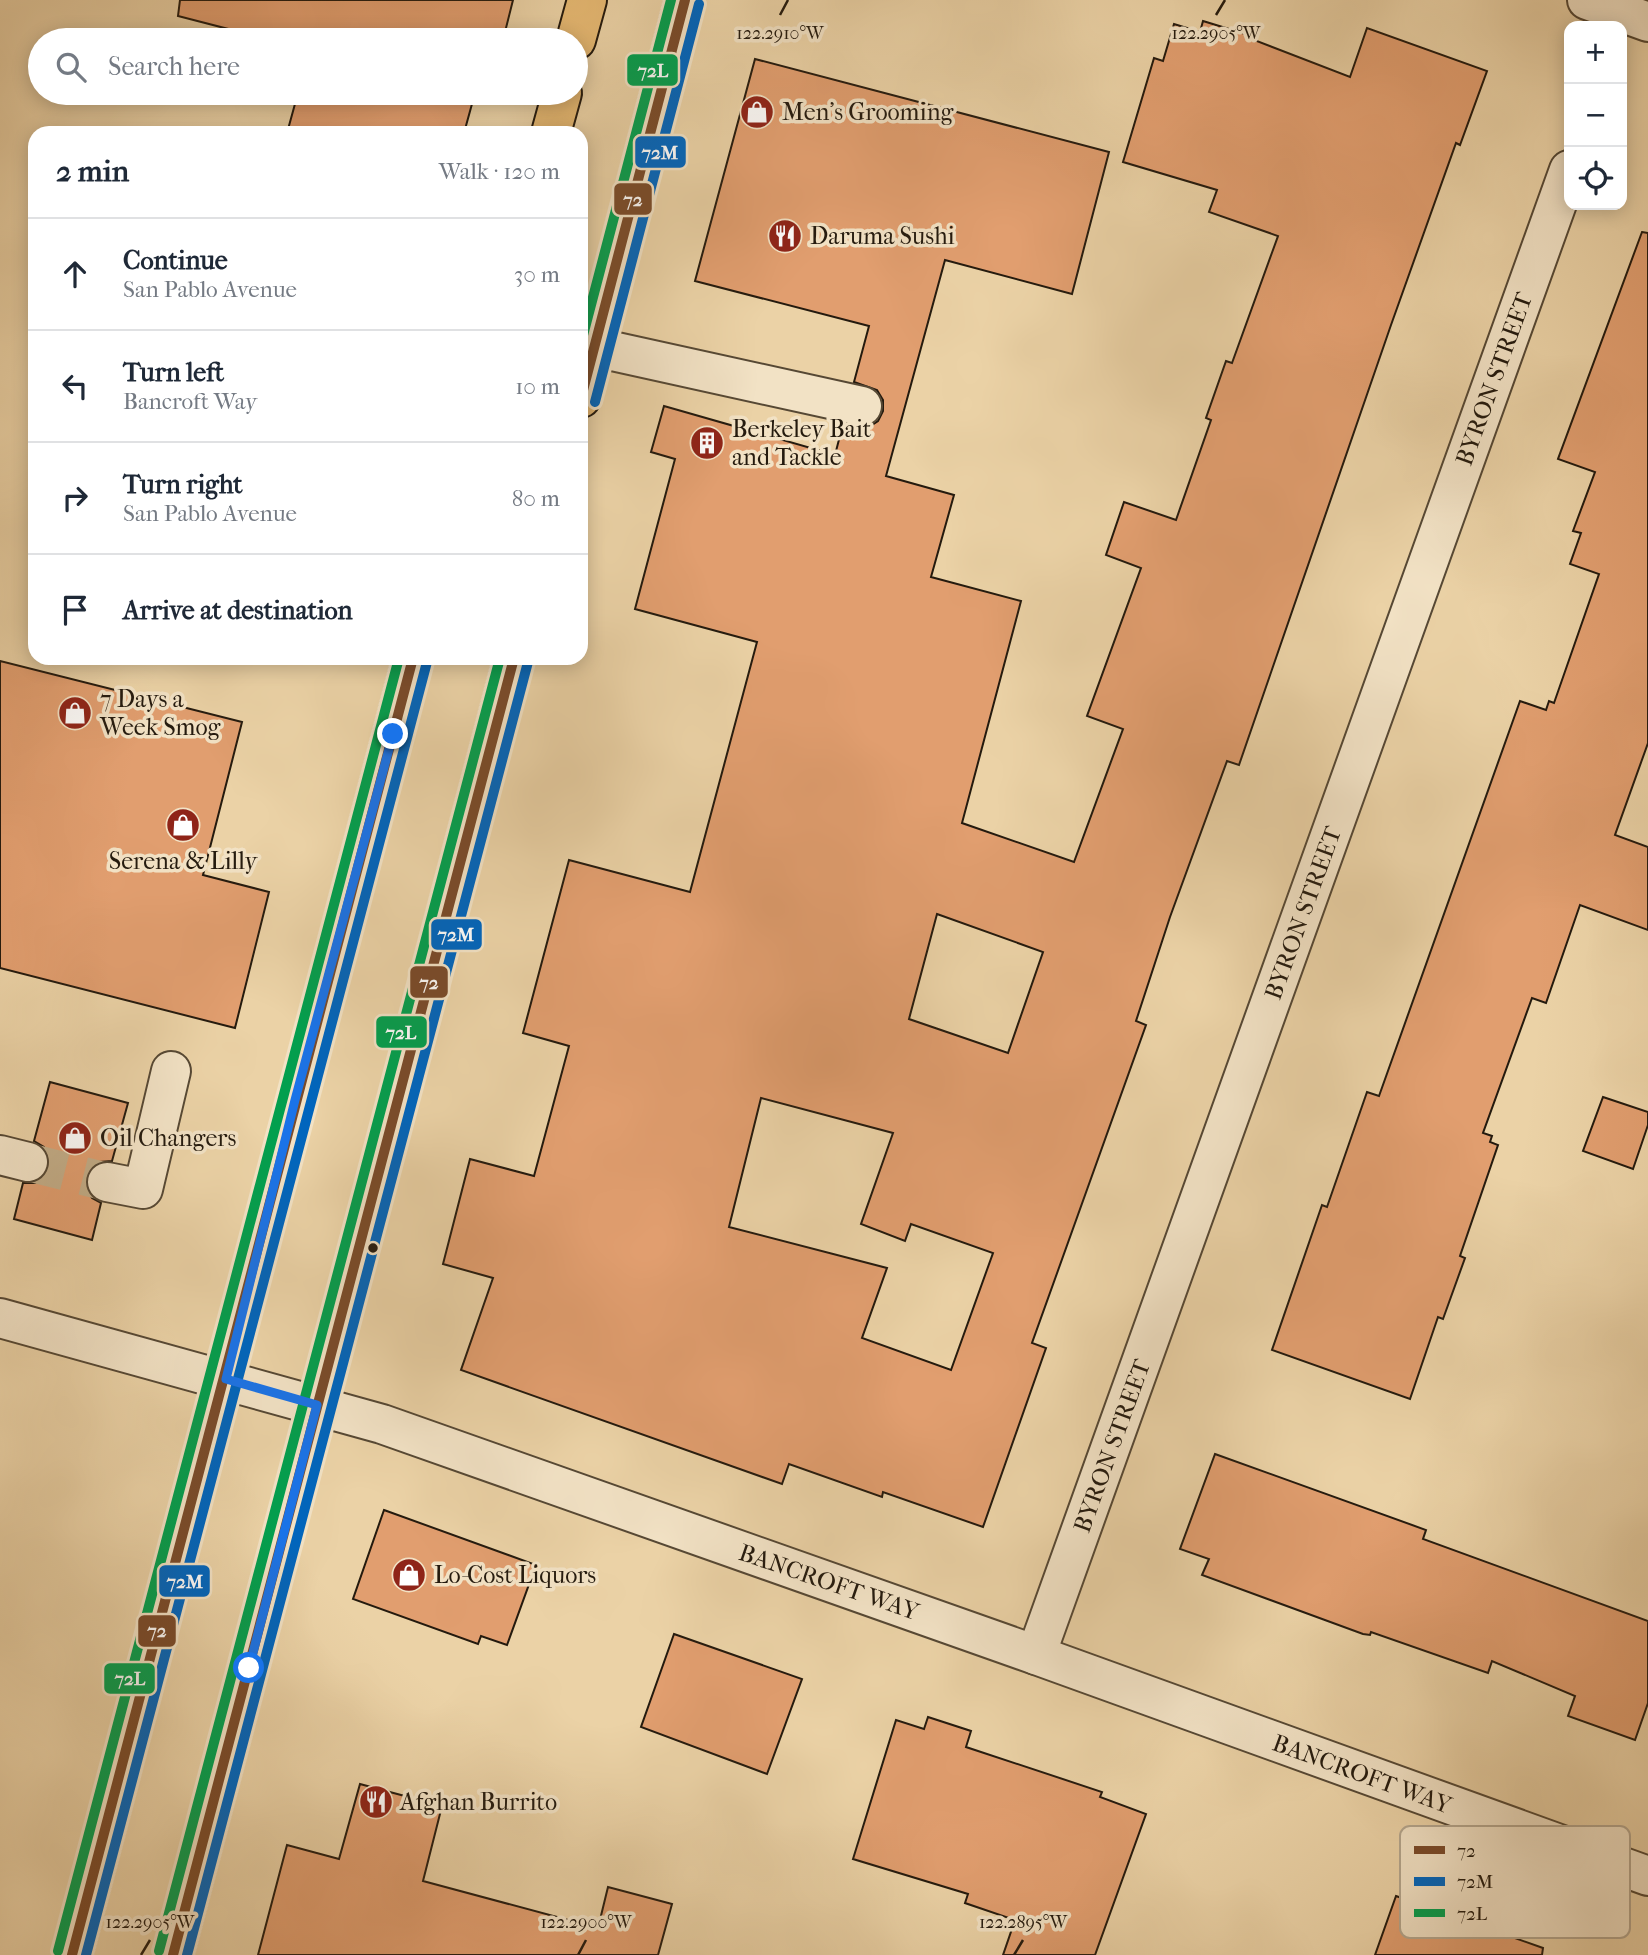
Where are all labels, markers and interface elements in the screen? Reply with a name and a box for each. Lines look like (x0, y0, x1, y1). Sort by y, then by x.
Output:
map controls (1564, 21, 1627, 210)
button: + (1564, 21, 1627, 84)
text: 122.2910°W (736, 23, 825, 44)
text: 122.2905°W (1171, 23, 1262, 44)
search box (28, 28, 588, 105)
icon: search (52, 48, 90, 86)
text: Search here (108, 51, 240, 82)
line badge: 72L (626, 53, 679, 87)
text: 72L (637, 60, 669, 82)
button: − (1564, 84, 1627, 147)
shop icon: Men’s Grooming (738, 93, 776, 131)
place label: Men’s Grooming (782, 98, 955, 126)
line badge: 72M (634, 135, 687, 169)
text: 72M (641, 142, 679, 164)
button: locate (1564, 147, 1627, 210)
text: 2 min (56, 154, 129, 189)
text: Walk · 120 m (439, 158, 560, 185)
line badge: 72 (613, 182, 653, 216)
text: 72 (623, 189, 643, 211)
restaurant icon: Daruma Sushi (766, 217, 804, 255)
place label: Daruma Sushi (810, 222, 955, 250)
text: Continue (123, 245, 228, 276)
icon: ahead (56, 255, 94, 293)
text: 30 m (514, 261, 560, 288)
text: San Pablo Avenue (123, 276, 297, 303)
street label: BYRON STREET (1450, 288, 1539, 469)
text: Turn left (123, 357, 224, 388)
icon: left (56, 367, 94, 405)
text: 10 m (515, 373, 560, 400)
text: Bancroft Way (123, 388, 257, 415)
place label: Berkeley Bait and Tackle (732, 415, 872, 471)
building icon: Berkeley Bait and Tackle (688, 424, 726, 462)
text: Turn right (123, 469, 243, 500)
icon: right (56, 479, 94, 517)
text: 80 m (512, 485, 560, 512)
text: San Pablo Avenue (123, 500, 297, 527)
icon: arrive (56, 591, 94, 629)
text: Arrive at destination (123, 595, 353, 626)
place label: 7 Days a Week Smog (99, 685, 222, 741)
shop icon: 7 Days a Week Smog (56, 694, 94, 732)
route end (377, 718, 408, 749)
shop icon: Serena & Lilly (164, 806, 202, 844)
street label: BYRON STREET (1259, 822, 1348, 1003)
place label: Serena & Lilly (109, 847, 258, 875)
line badge: 72M (430, 918, 483, 951)
text: 72M (437, 924, 475, 946)
line badge: 72 (409, 965, 449, 999)
text: 72 (419, 972, 439, 994)
line badge: 72L (375, 1015, 428, 1049)
text: 72L (385, 1022, 417, 1044)
shop icon: Oil Changers (56, 1119, 94, 1157)
place label: Oil Changers (100, 1124, 236, 1152)
unlabelled marker (366, 1241, 380, 1255)
street label: BYRON STREET (1068, 1355, 1157, 1536)
street label: BANCROFT WAY (735, 1538, 923, 1626)
shop icon: Lo-Cost Liquors (390, 1556, 428, 1594)
place label: Lo-Cost Liquors (434, 1561, 596, 1589)
line badge: 72M (158, 1564, 211, 1598)
text: 72M (166, 1571, 204, 1593)
line badge: 72 (137, 1614, 177, 1648)
text: 72 (147, 1620, 167, 1642)
route start (233, 1652, 264, 1683)
line badge: 72L (103, 1662, 156, 1695)
text: 72L (114, 1668, 146, 1690)
street label: BANCROFT WAY (1269, 1729, 1456, 1820)
restaurant icon: Afghan Burrito (357, 1783, 395, 1821)
place label: Afghan Burrito (399, 1788, 557, 1816)
legend (1400, 1826, 1630, 1938)
text: 72 (1457, 1840, 1476, 1862)
text: 72M (1457, 1871, 1493, 1893)
text: 72L (1457, 1903, 1488, 1925)
text: 122.2905°W (105, 1912, 196, 1933)
text: 122.2900°W (540, 1912, 633, 1933)
text: 122.2895°W (979, 1912, 1068, 1933)

